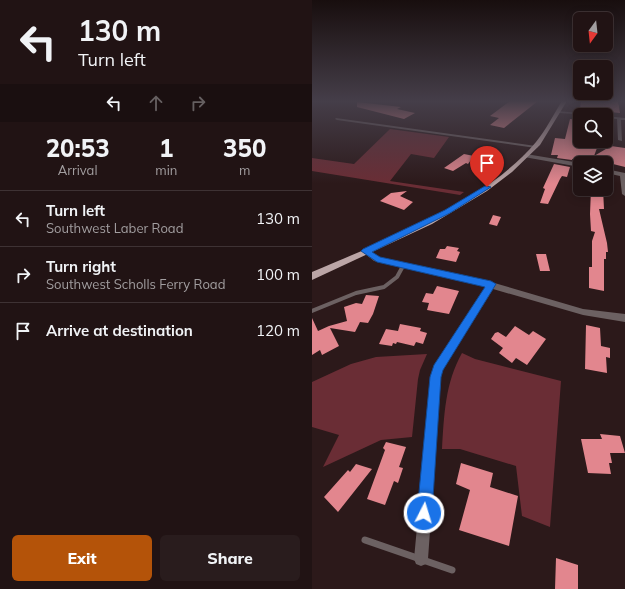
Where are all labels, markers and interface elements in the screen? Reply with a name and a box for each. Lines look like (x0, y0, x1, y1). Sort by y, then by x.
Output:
north arrow (573, 12, 613, 52)
map controls (573, 12, 613, 196)
text: 130 m (78, 13, 161, 48)
icon: left (12, 16, 64, 68)
text: Turn left (78, 48, 146, 71)
button: sound (573, 60, 613, 100)
icon: left (103, 92, 125, 114)
icon: ahead (145, 92, 167, 114)
icon: right (187, 92, 209, 114)
button: search (573, 108, 613, 148)
text: 20:53 (46, 133, 110, 163)
text: 1 (159, 133, 174, 163)
text: 350 (223, 133, 266, 163)
pin (470, 146, 504, 187)
icon: arrive (476, 152, 498, 174)
button: layers (573, 156, 613, 196)
text: Arrival (58, 162, 98, 178)
text: min (155, 162, 177, 178)
text: m (239, 162, 250, 178)
text: Turn left (46, 201, 105, 220)
icon: left (12, 208, 34, 230)
text: 130 m (256, 209, 300, 228)
text: Southwest Laber Road (46, 220, 183, 236)
text: Turn right (46, 257, 116, 276)
icon: right (12, 264, 34, 286)
text: 100 m (256, 265, 300, 284)
text: Southwest Scholls Ferry Road (46, 276, 225, 292)
icon: arrive (12, 320, 34, 342)
text: Arrive at destination (46, 321, 193, 340)
text: 120 m (256, 321, 300, 340)
position arrow (403, 492, 445, 534)
button: Exit (12, 535, 152, 581)
button: Share (160, 535, 300, 581)

